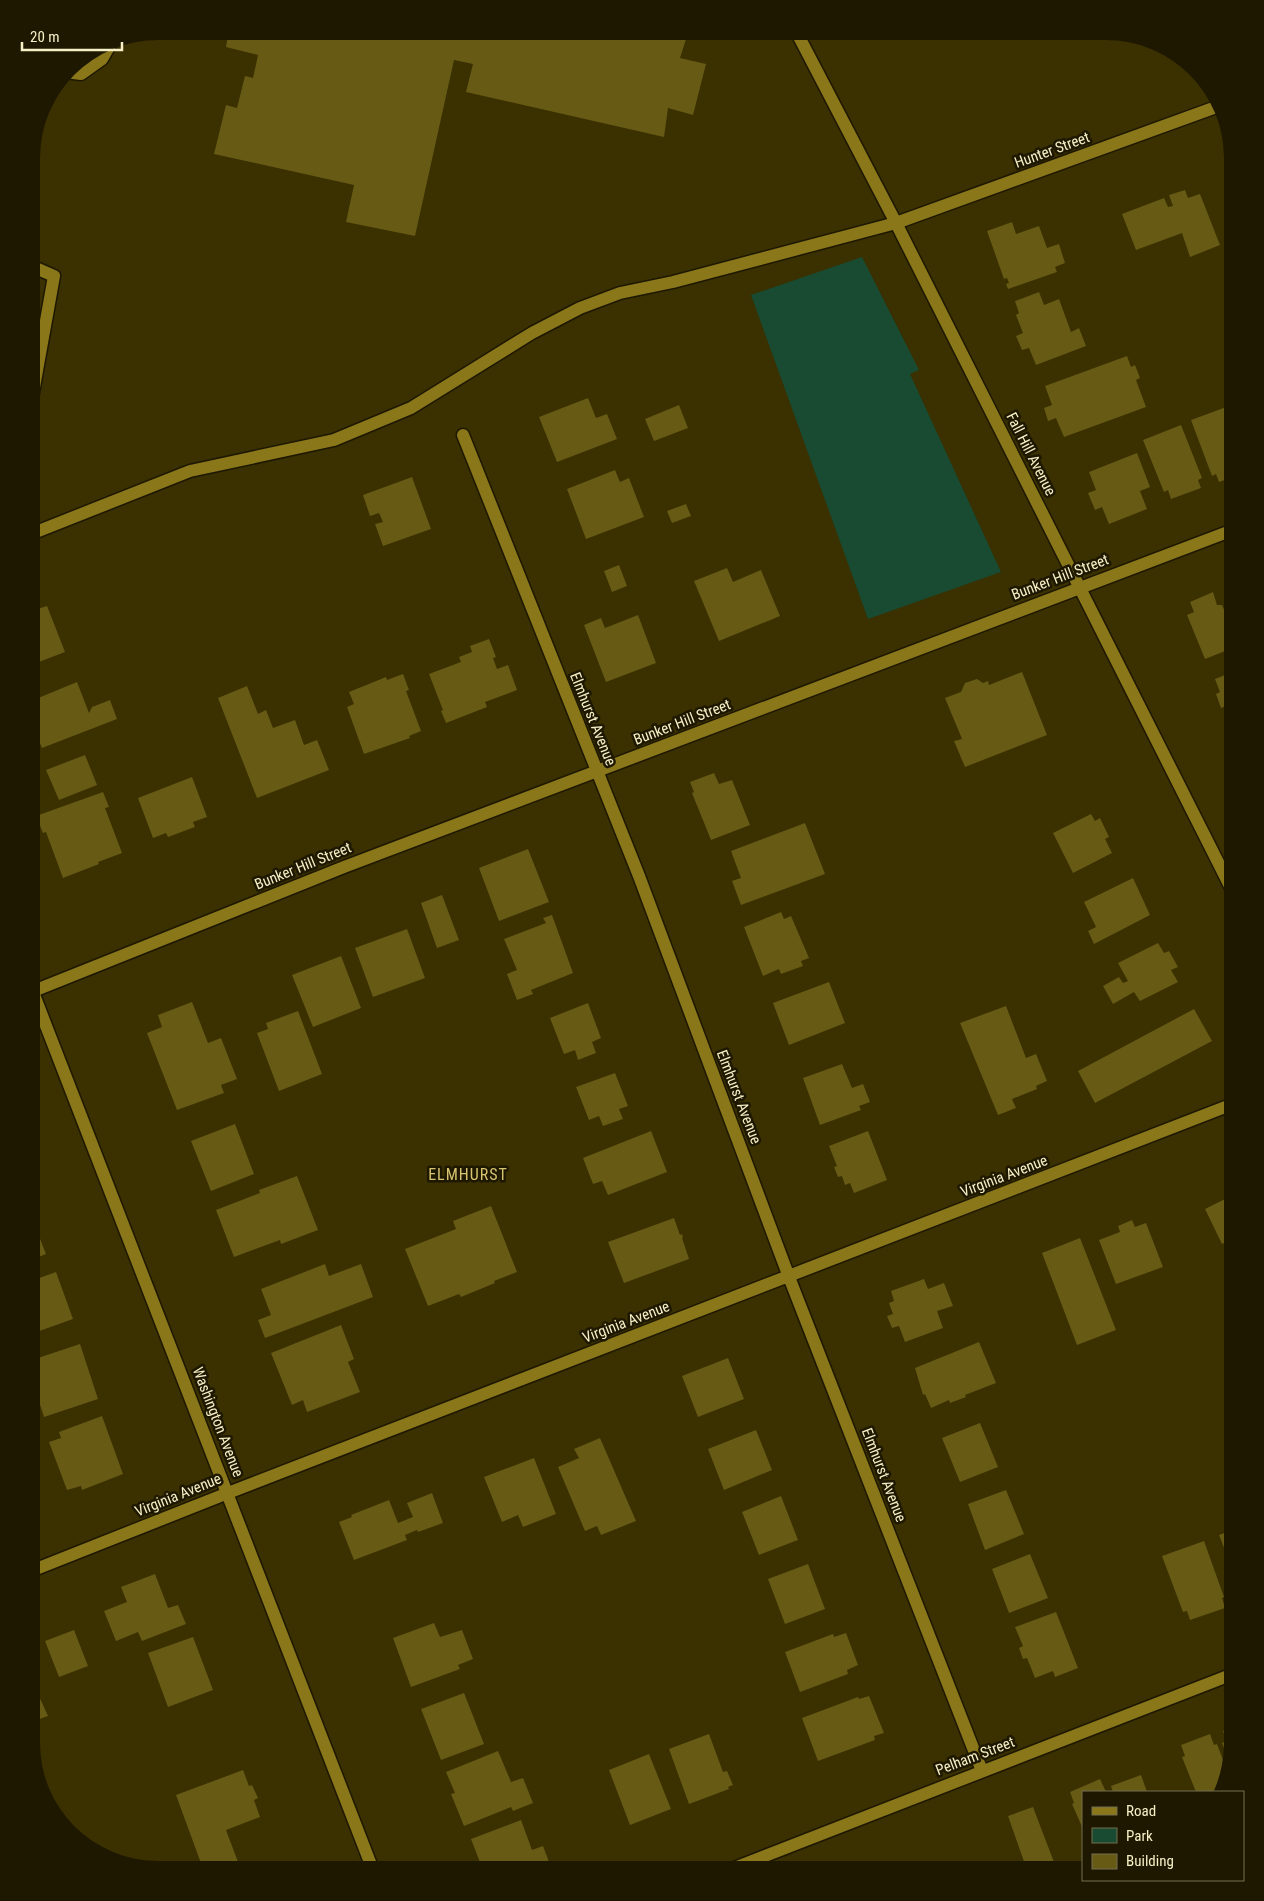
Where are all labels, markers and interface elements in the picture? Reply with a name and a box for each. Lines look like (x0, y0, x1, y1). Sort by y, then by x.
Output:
scale bar (22, 20, 122, 52)
text: 20 m (30, 28, 60, 46)
street label: Hunter Street (1012, 128, 1092, 172)
street label: Fall Hill Avenue (1002, 409, 1060, 499)
street label: Bunker Hill Street (1009, 550, 1111, 604)
street label: Elmhurst Avenue (566, 670, 620, 768)
street label: Bunker Hill Street (631, 695, 733, 749)
street label: Bunker Hill Street (252, 838, 354, 894)
street label: Elmhurst Avenue (713, 1047, 765, 1147)
street label: Virginia Avenue (958, 1151, 1050, 1201)
district label: ELMHURST (428, 1165, 508, 1184)
street label: Virginia Avenue (580, 1297, 672, 1347)
street label: Washington Avenue (189, 1364, 247, 1480)
street label: Elmhurst Avenue (858, 1425, 910, 1525)
street label: Virginia Avenue (132, 1469, 224, 1521)
street label: Pelham Street (933, 1733, 1017, 1779)
legend (1082, 1791, 1244, 1881)
text: Road (1126, 1802, 1156, 1820)
text: Park (1126, 1827, 1153, 1845)
text: Building (1126, 1852, 1174, 1870)

